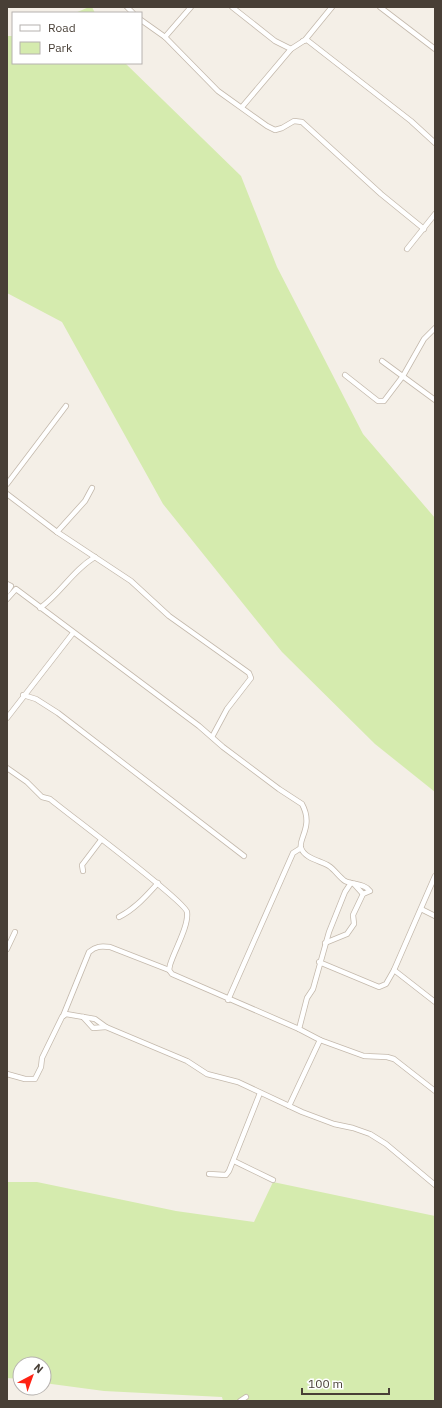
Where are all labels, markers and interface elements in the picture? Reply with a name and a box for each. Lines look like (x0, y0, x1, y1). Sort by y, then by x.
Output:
legend (12, 12, 142, 64)
text: Road (48, 20, 76, 35)
text: Park (48, 40, 73, 55)
north arrow (12, 1356, 52, 1396)
text: N (31, 1361, 46, 1376)
scale bar (302, 1370, 389, 1396)
text: 100 m (308, 1376, 343, 1391)

